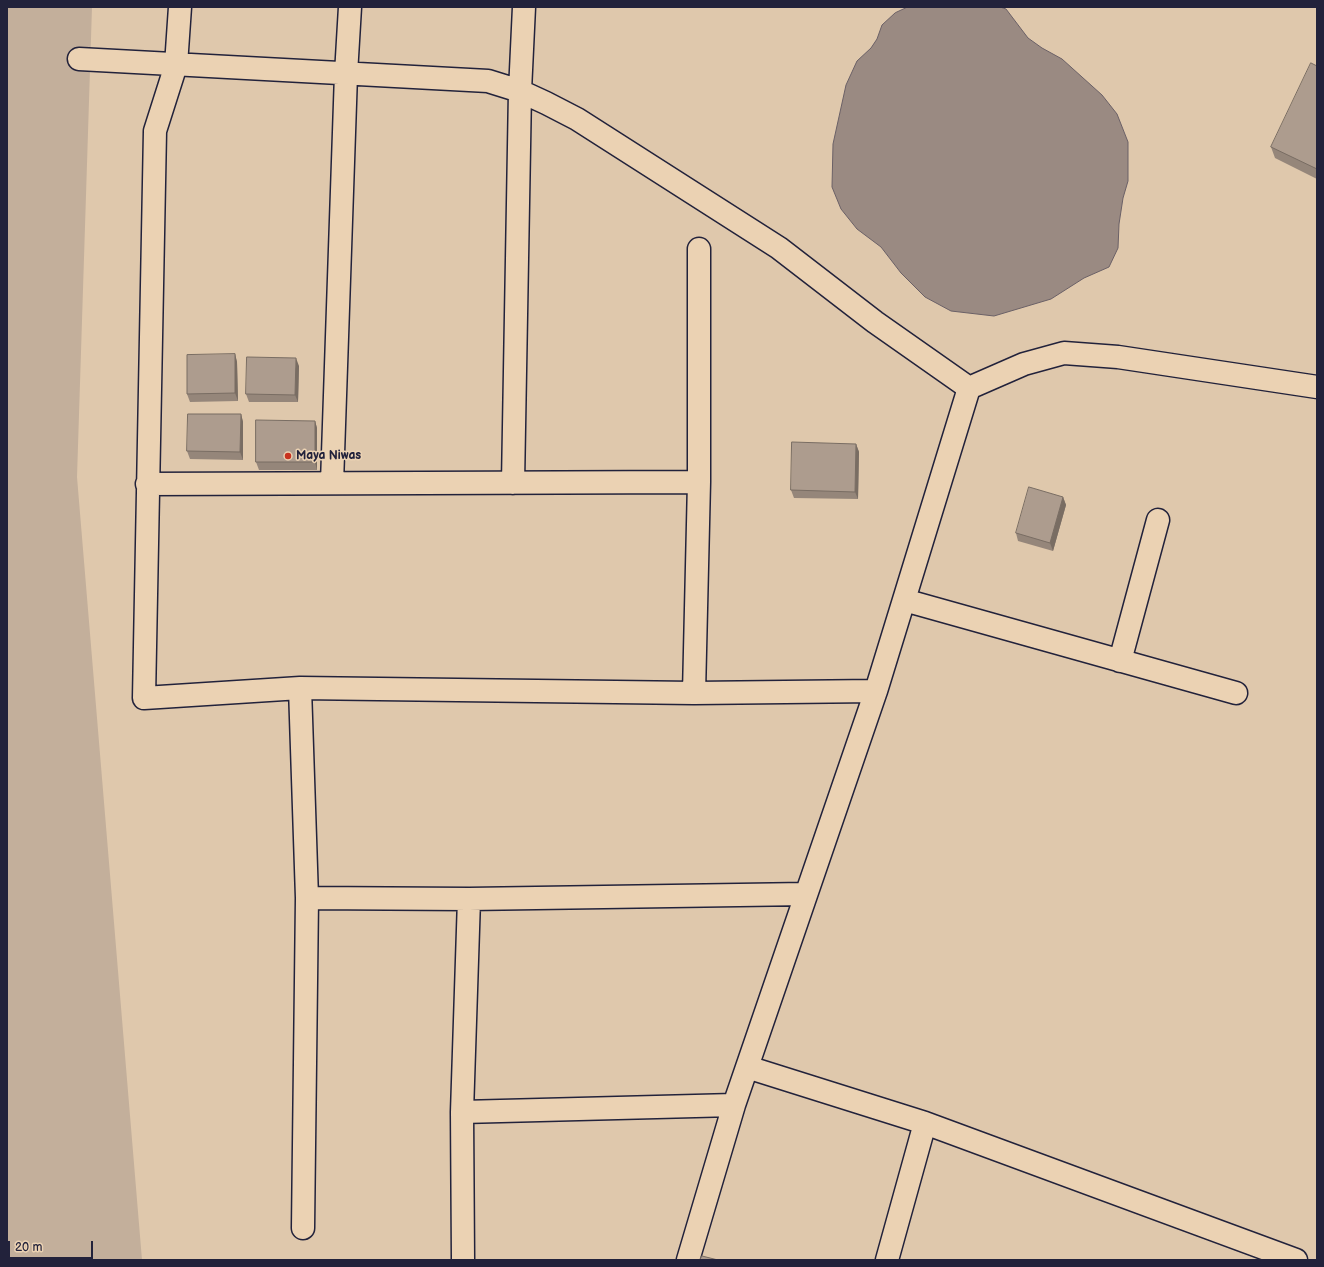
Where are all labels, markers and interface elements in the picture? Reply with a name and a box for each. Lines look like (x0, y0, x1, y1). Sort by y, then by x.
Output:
place label: Maya Niwas (296, 449, 361, 463)
marker: Maya Niwas (283, 451, 293, 461)
scale bar (10, 1233, 95, 1259)
text: 20 m (15, 1240, 42, 1255)

